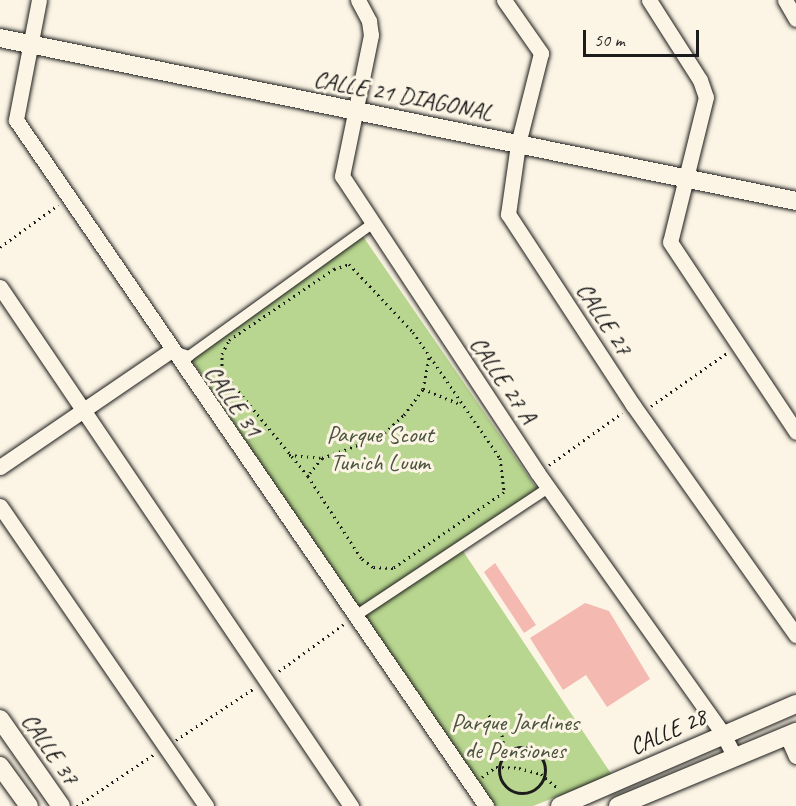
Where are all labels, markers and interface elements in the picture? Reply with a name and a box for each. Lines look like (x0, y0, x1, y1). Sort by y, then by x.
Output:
scale bar (586, 18, 702, 56)
text: 50 m (594, 29, 625, 51)
street label: CALLE 21 DIAGONAL (311, 65, 495, 127)
street label: CALLE 27 (570, 277, 638, 361)
street label: CALLE 27 A (463, 331, 543, 429)
street label: CALLE 31 (198, 360, 268, 442)
park label: Parque Scout Tunich Luum (327, 421, 433, 477)
street label: CALLE 28 (625, 702, 711, 762)
street label: CALLE 37 (15, 708, 85, 790)
park label: Parque Jardines de Pensiones (451, 709, 579, 765)

